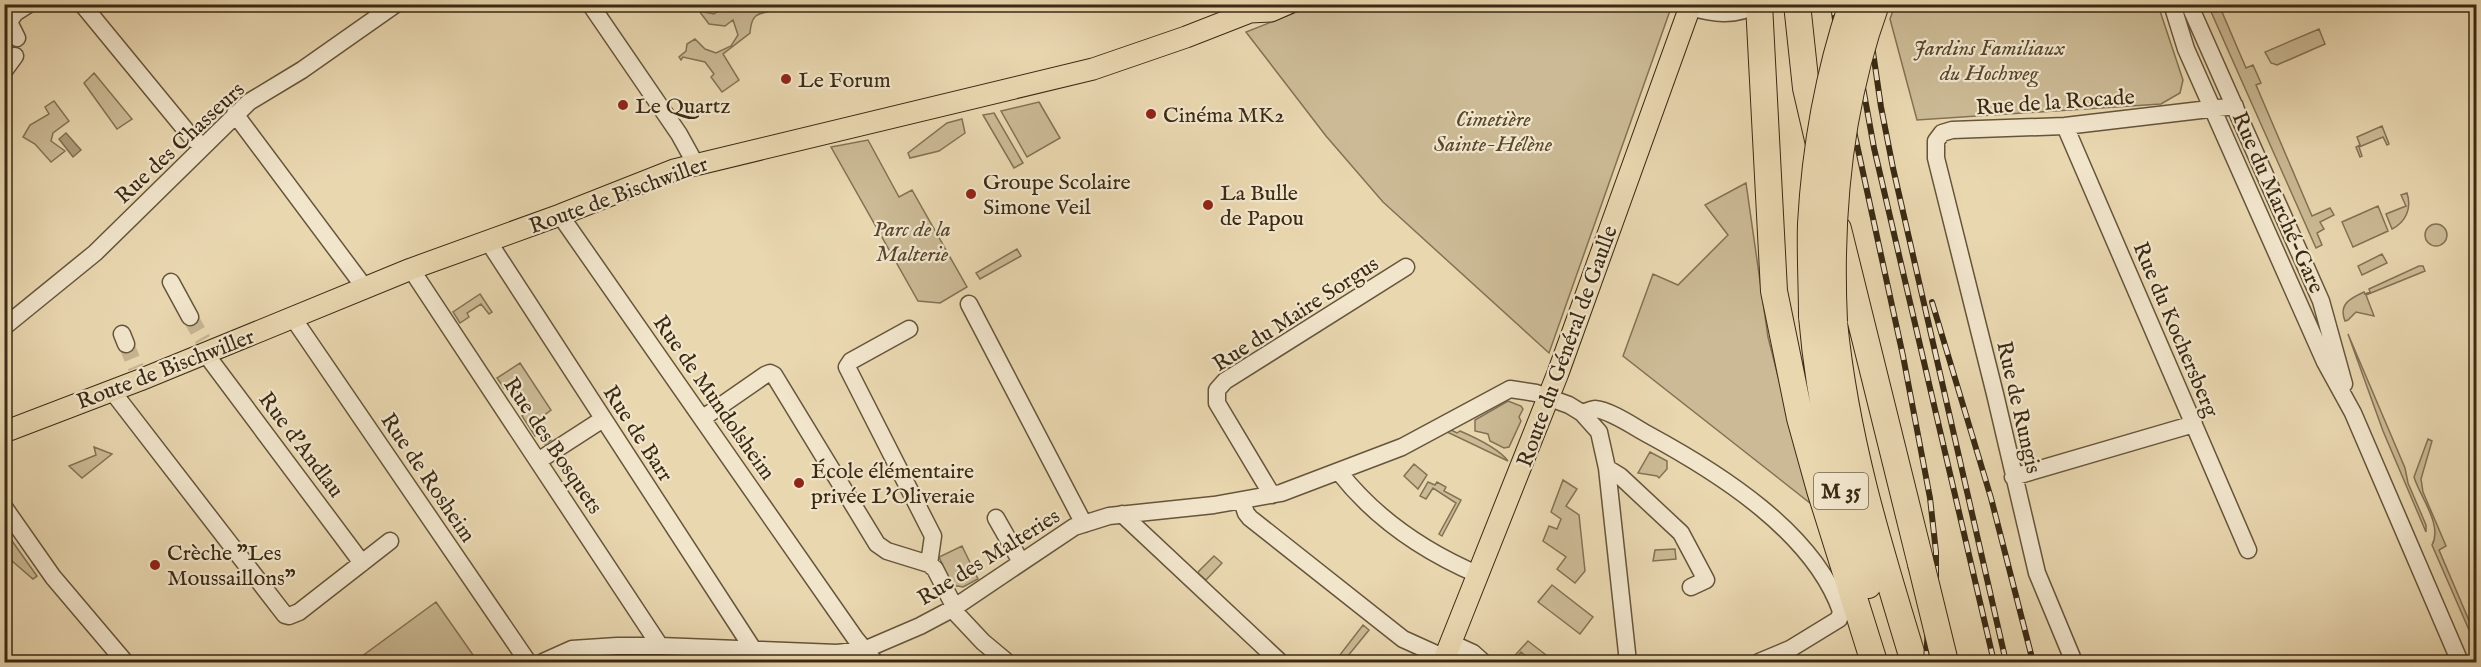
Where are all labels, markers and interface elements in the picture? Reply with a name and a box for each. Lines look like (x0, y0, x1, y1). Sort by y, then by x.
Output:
park label: Jardins Familiaux du Hochweg (1913, 35, 2065, 88)
place label: Le Forum (798, 67, 891, 95)
marker: Le Forum (779, 72, 793, 86)
street label: Rue des Chasseurs (110, 76, 251, 211)
street label: Rue de la Rocade (1975, 83, 2136, 123)
place label: Le Quartz (635, 93, 730, 121)
marker: Le Quartz (616, 98, 630, 112)
place label: Cinéma MK2 (1163, 102, 1285, 130)
park label: Cimetière Sainte-Hélène (1434, 106, 1553, 159)
marker: Cinéma MK2 (1144, 107, 1158, 121)
street label: Rue du Marché-Gare (2225, 108, 2330, 298)
street label: Route de Bischwiller (525, 151, 712, 241)
place label: Groupe Scolaire Simone Veil (983, 169, 1131, 222)
place label: La Bulle de Papou (1220, 180, 1304, 233)
marker: Groupe Scolaire Simone Veil (964, 187, 978, 201)
marker: La Bulle de Papou (1201, 198, 1215, 212)
park label: Parc de la Malterie (873, 216, 951, 269)
street label: Route du Général de Gaulle (1511, 222, 1625, 471)
street label: Rue du Kochersberg (2126, 238, 2225, 422)
street label: Rue du Maire Sorgus (1208, 251, 1384, 379)
street label: Rue de Mundolsheim (646, 310, 781, 486)
street label: Route de Bischwiller (73, 323, 259, 417)
street label: Rue de Rungis (1989, 339, 2047, 476)
street label: Rue des Bosquets (496, 372, 608, 520)
street label: Rue de Barr (596, 380, 679, 488)
street label: Rue d'Andlau (252, 387, 349, 504)
street label: Rue de Rosheim (374, 408, 481, 548)
place label: École élémentaire privée L'Oliveraie (811, 458, 975, 511)
road number: M 35 (1814, 473, 1868, 509)
marker: École élémentaire privée L'Oliveraie (792, 476, 806, 490)
street label: Rue des Malteries (913, 503, 1066, 613)
place label: Crèche "Les Moussaillons" (167, 540, 296, 593)
marker: Crèche "Les Moussaillons" (148, 558, 162, 572)

